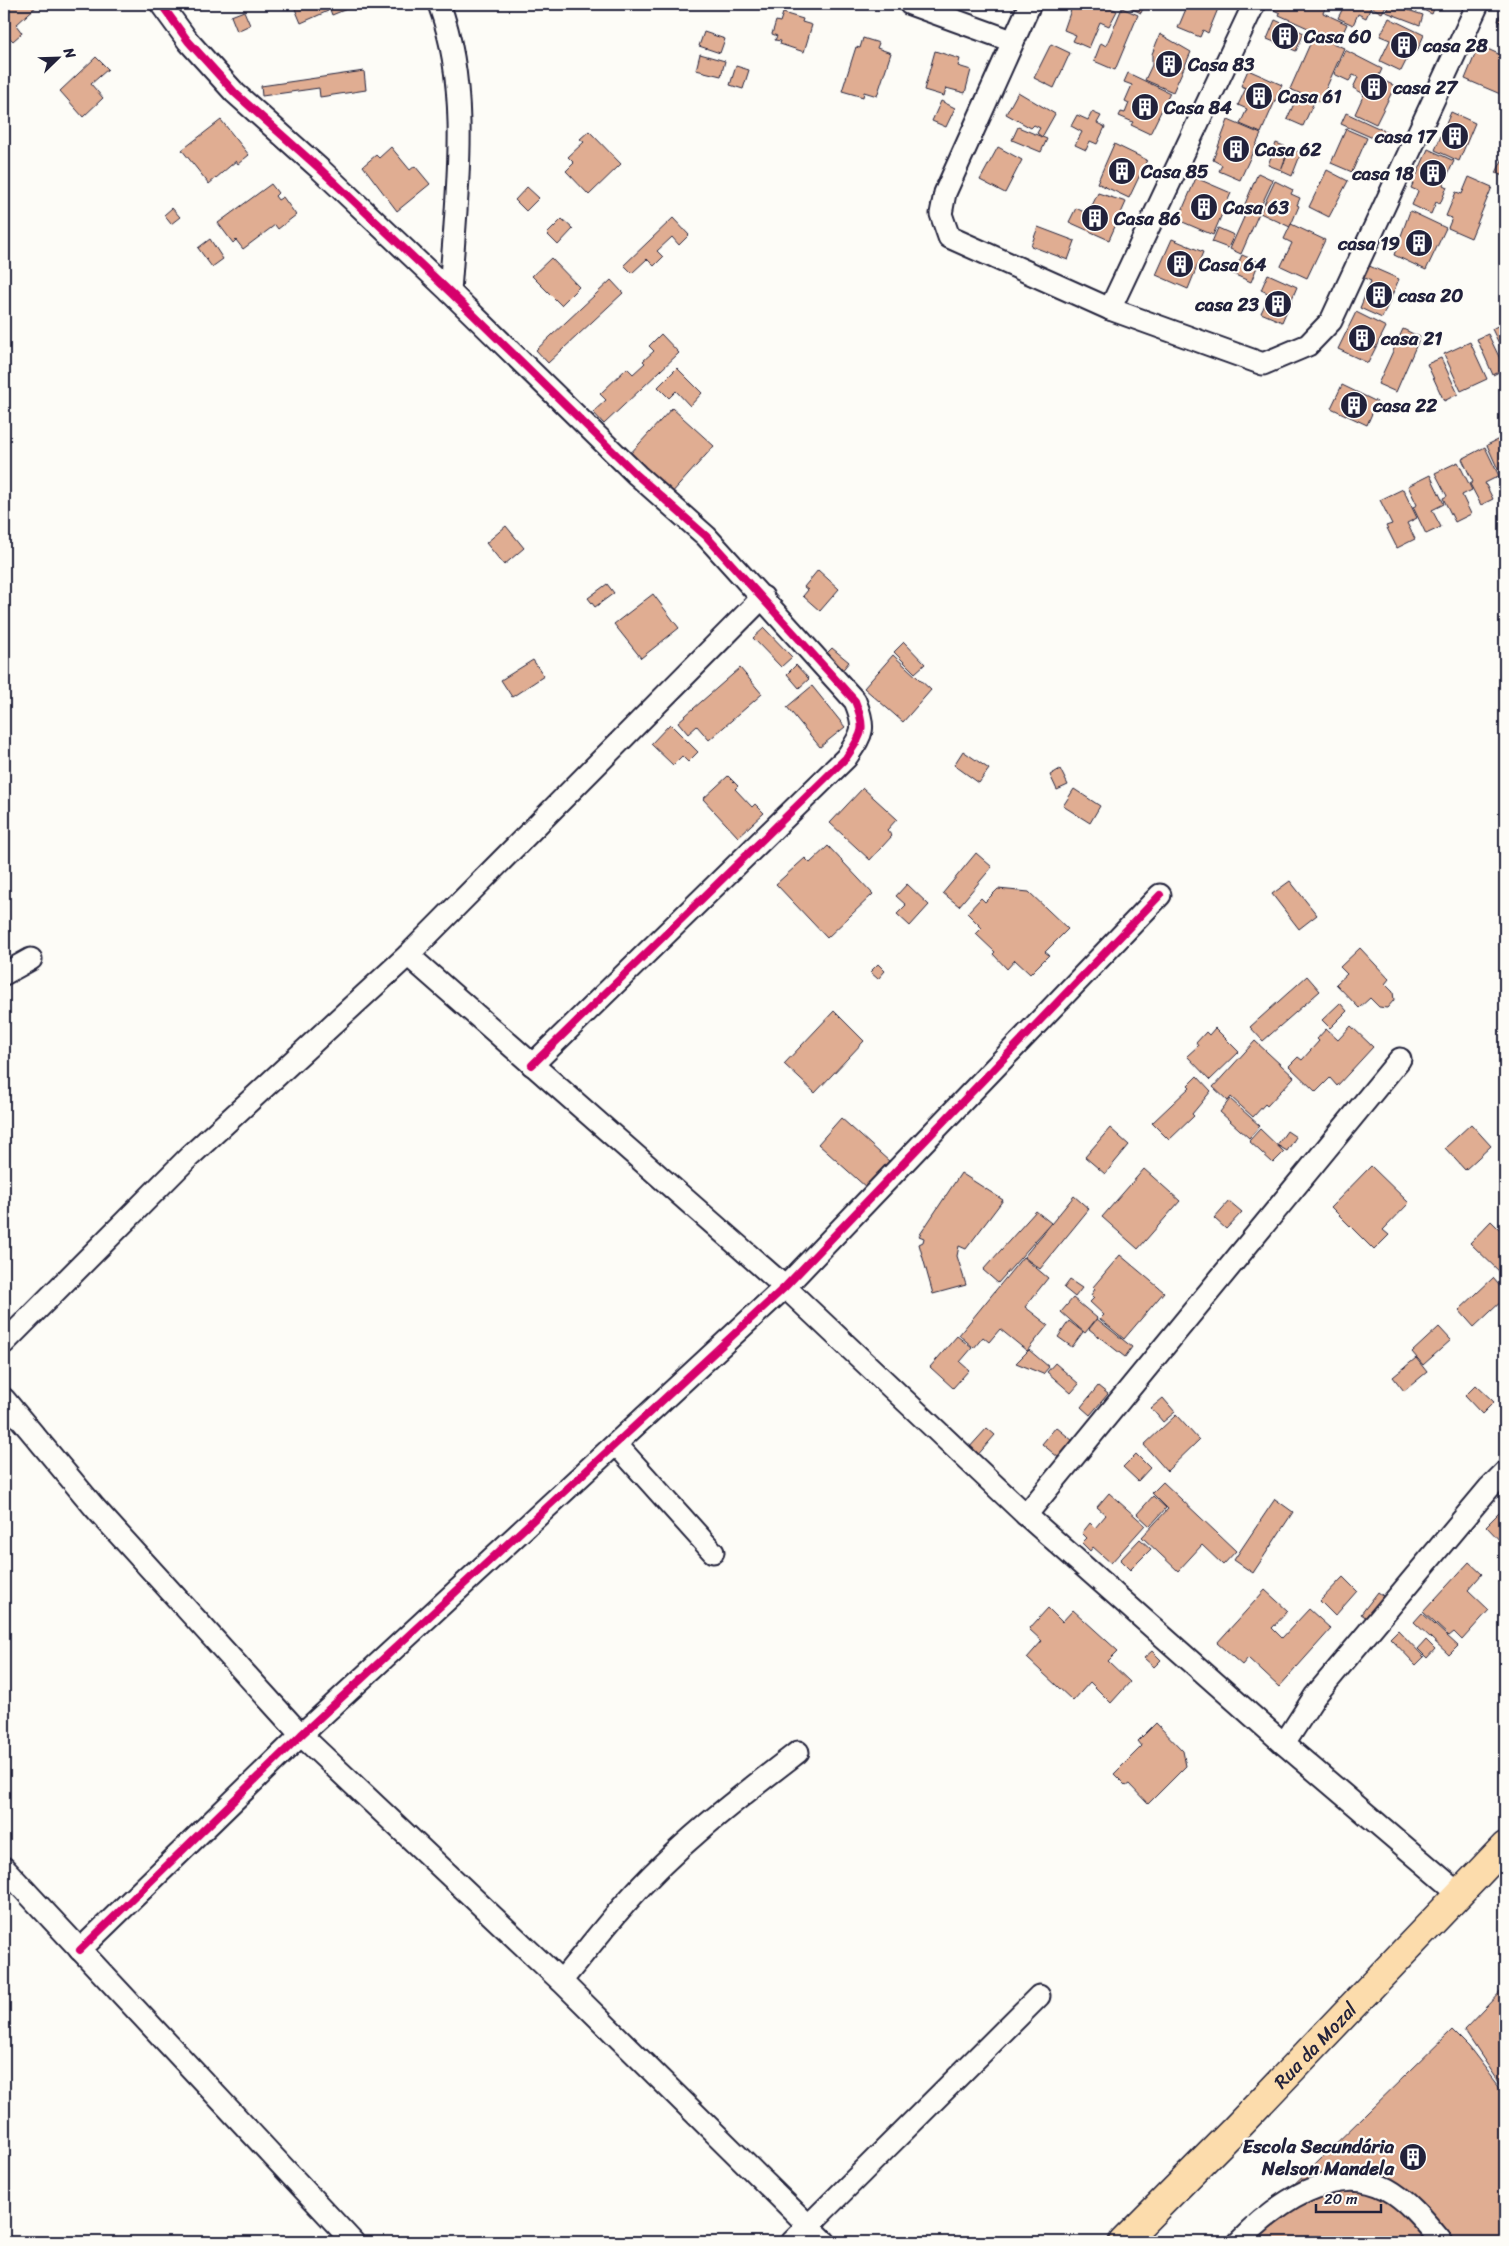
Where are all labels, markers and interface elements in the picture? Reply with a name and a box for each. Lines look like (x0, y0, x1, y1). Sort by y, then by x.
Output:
place label: Casa 60 (1303, 20, 1371, 53)
building icon: Casa 60 (1270, 21, 1300, 51)
place label: casa 28 (1422, 29, 1488, 62)
building icon: casa 28 (1389, 30, 1419, 60)
north arrow (32, 32, 82, 82)
text: N (56, 43, 83, 63)
place label: Casa 83 (1187, 48, 1255, 81)
building icon: Casa 83 (1154, 49, 1184, 79)
place label: casa 27 (1392, 71, 1459, 104)
building icon: casa 27 (1359, 72, 1389, 102)
place label: Casa 61 (1277, 80, 1342, 113)
building icon: Casa 61 (1244, 81, 1274, 111)
place label: Casa 84 (1163, 91, 1232, 124)
building icon: Casa 84 (1130, 92, 1160, 122)
place label: casa 17 (1374, 120, 1438, 153)
building icon: casa 17 (1440, 121, 1470, 151)
place label: Casa 62 (1254, 133, 1321, 166)
building icon: Casa 62 (1221, 134, 1251, 164)
place label: Casa 85 (1140, 155, 1209, 188)
building icon: Casa 85 (1107, 156, 1137, 186)
place label: casa 18 (1351, 157, 1415, 190)
building icon: casa 18 (1418, 158, 1448, 188)
place label: Casa 63 (1222, 191, 1289, 224)
building icon: Casa 63 (1189, 192, 1219, 222)
place label: Casa 86 (1113, 202, 1181, 235)
building icon: Casa 86 (1080, 203, 1110, 233)
place label: casa 19 (1337, 227, 1400, 260)
building icon: casa 19 (1404, 228, 1434, 258)
place label: Casa 64 (1198, 248, 1266, 281)
building icon: Casa 64 (1165, 249, 1195, 279)
place label: casa 20 (1397, 279, 1463, 312)
building icon: casa 20 (1364, 280, 1394, 310)
place label: casa 23 (1194, 288, 1260, 321)
building icon: casa 23 (1263, 289, 1293, 319)
place label: casa 21 (1380, 322, 1442, 355)
building icon: casa 21 (1347, 323, 1377, 353)
place label: casa 22 (1372, 389, 1437, 422)
building icon: casa 22 (1339, 390, 1369, 420)
street label: Rua da Mozal (1265, 1994, 1366, 2097)
place label: Escola Secundária Nelson Mandela (1243, 2130, 1394, 2185)
building icon: Escola Secundária Nelson Mandela (1398, 2142, 1428, 2172)
scale bar (1316, 2181, 1382, 2213)
text: 20 m (1324, 2186, 1358, 2212)

